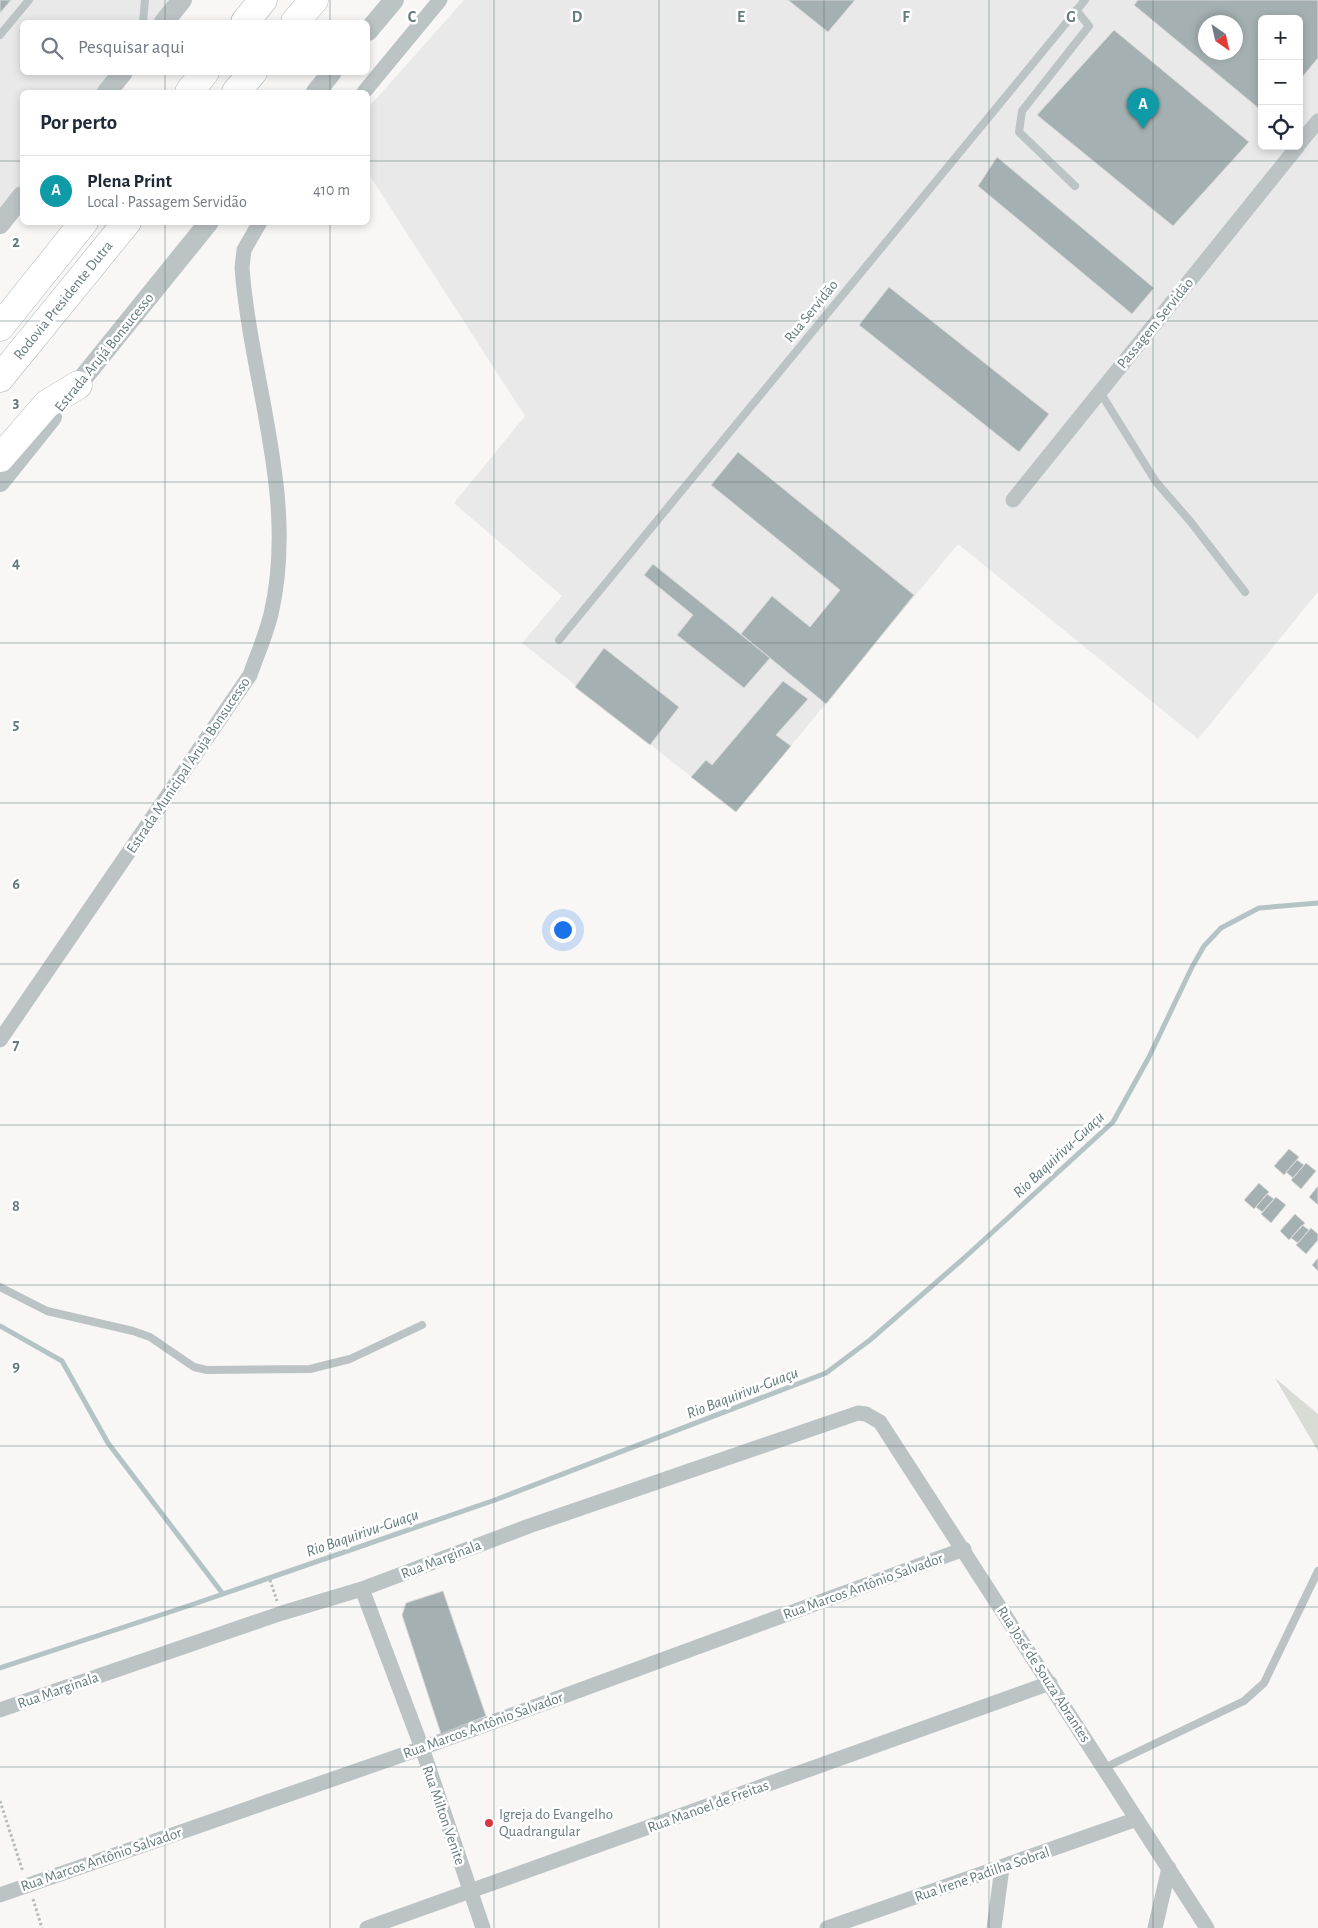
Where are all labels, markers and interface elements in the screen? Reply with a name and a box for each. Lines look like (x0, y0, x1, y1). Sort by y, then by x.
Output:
text: C (408, 9, 417, 25)
text: D (572, 9, 583, 25)
text: E (737, 9, 745, 25)
text: F (902, 9, 910, 25)
text: G (1066, 9, 1076, 25)
north arrow (1198, 15, 1243, 60)
map controls (1258, 15, 1303, 150)
button: + (1258, 15, 1303, 60)
search box (20, 20, 370, 75)
icon: search (38, 34, 66, 62)
text: Pesquisar aqui (78, 38, 184, 57)
button: − (1258, 60, 1303, 105)
pin: A (1127, 88, 1159, 129)
button: locate (1258, 105, 1303, 150)
text: Por perto (40, 112, 117, 133)
text: Plena Print (87, 172, 172, 191)
text: A (51, 182, 61, 198)
text: 410 m (313, 182, 350, 198)
text: Local · Passagem Servidão (87, 194, 247, 210)
text: 2 (12, 234, 20, 250)
street label: Rodovia Presidente Dutra (11, 238, 116, 363)
street label: Passagem Servidão (1114, 275, 1196, 371)
street label: Rua Servidão (782, 277, 841, 345)
street label: Estrada Arujá Bonsucesso (52, 290, 157, 415)
text: 3 (13, 394, 20, 410)
text: 4 (12, 555, 20, 571)
street label: Estrada Municipal Aruja Bonsucesso (124, 675, 253, 856)
text: 5 (13, 716, 20, 732)
text: 6 (12, 876, 20, 892)
your location (550, 917, 576, 943)
text: 7 (13, 1037, 20, 1053)
water label: Rio Baquirivu-Guaçu (1010, 1109, 1108, 1202)
text: 8 (12, 1198, 20, 1214)
text: 9 (12, 1358, 20, 1374)
water label: Rio Baquirivu-Guaçu (684, 1364, 801, 1422)
water label: Rio Baquirivu-Guaçu (304, 1506, 421, 1561)
street label: Rua Marginala (399, 1537, 483, 1582)
street label: Rua Marcos Antônio Salvador (781, 1550, 945, 1622)
street label: Rua José de Souza Abrantes (994, 1604, 1093, 1745)
street label: Rua Marginala (16, 1670, 101, 1711)
street label: Rua Marcos Antônio Salvador (401, 1689, 565, 1761)
street label: Rua Milton Venite (420, 1764, 468, 1867)
street label: Rua Manoel de Freitas (646, 1778, 771, 1835)
place label: Igreja do Evangelho Quadrangular (499, 1807, 613, 1839)
marker: Igreja do Evangelho Quadrangular (483, 1817, 495, 1829)
street label: Rua Marcos Antônio Salvador (19, 1825, 184, 1894)
street label: Rua Irene Padilha Sobral (913, 1844, 1051, 1905)

